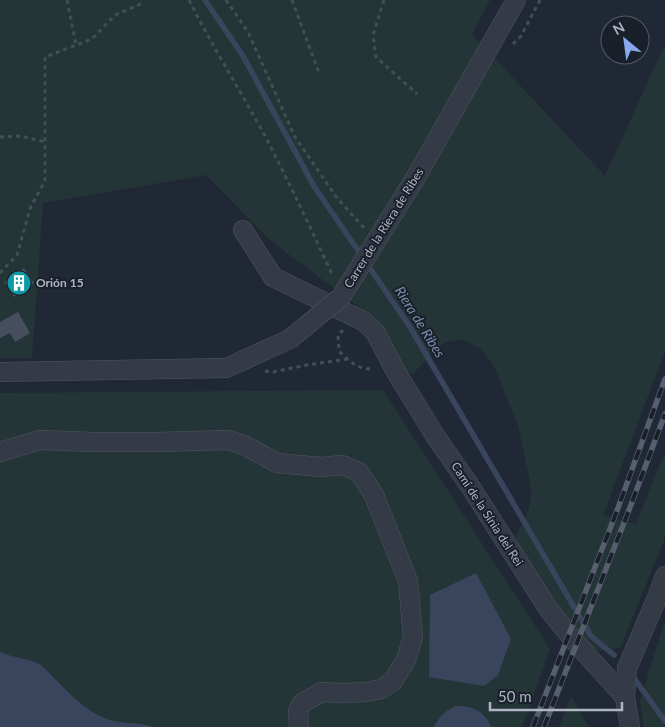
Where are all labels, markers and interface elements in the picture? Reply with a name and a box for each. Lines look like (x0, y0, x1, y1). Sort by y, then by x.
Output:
north arrow (600, 15, 650, 65)
text: N (610, 18, 627, 38)
street label: Carrer de la Riera de Ribes (340, 165, 427, 291)
building icon: Orión 15 (6, 270, 32, 296)
place label: Orión 15 (36, 275, 84, 290)
water label: Riera de Ribes (392, 283, 449, 361)
street label: Camí de la Sínia del Rei (448, 459, 527, 569)
scale bar (490, 680, 622, 712)
text: 50 m (498, 687, 532, 705)

